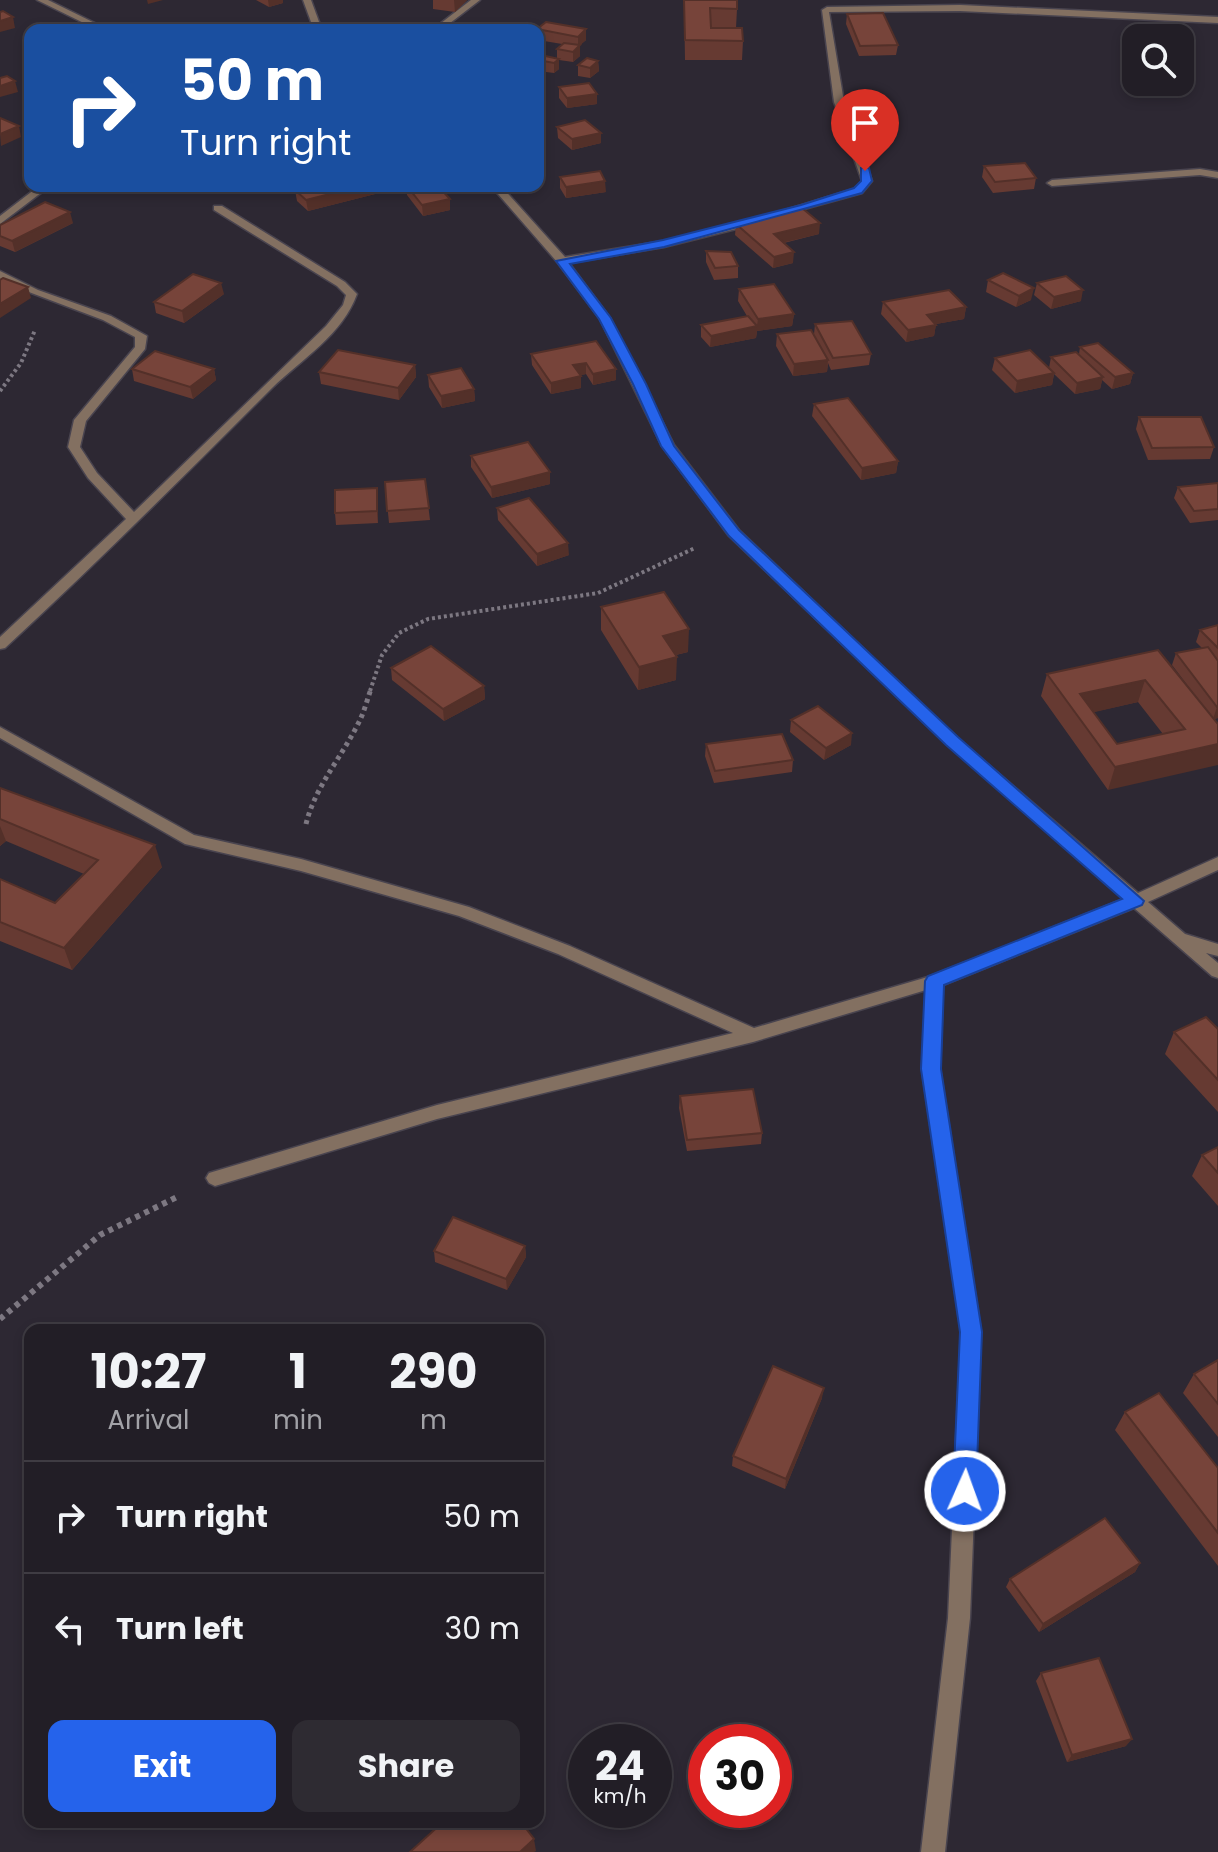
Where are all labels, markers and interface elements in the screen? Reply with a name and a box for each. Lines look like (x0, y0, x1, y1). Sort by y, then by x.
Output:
map controls (1122, 24, 1194, 96)
button: search (1122, 24, 1194, 96)
text: 50 m (180, 41, 324, 120)
icon: right (48, 56, 152, 160)
pin (831, 89, 899, 171)
icon: arrive (843, 101, 887, 145)
text: Turn right (180, 117, 351, 168)
text: 10:27 (90, 1338, 207, 1405)
text: 1 (289, 1338, 307, 1405)
text: 290 (389, 1338, 478, 1405)
text: Arrival (108, 1402, 189, 1438)
text: min (273, 1402, 323, 1438)
text: m (420, 1402, 447, 1438)
position arrow (923, 1449, 1007, 1533)
icon: right (48, 1495, 92, 1539)
text: Turn right (116, 1495, 268, 1538)
text: 50 m (443, 1495, 520, 1538)
icon: left (48, 1607, 92, 1651)
text: Turn left (116, 1607, 244, 1650)
text: 30 m (445, 1607, 520, 1650)
button: Exit (48, 1720, 276, 1812)
button: Share (292, 1720, 520, 1812)
speed limit sign: 30 (688, 1724, 792, 1828)
text: 24 (595, 1738, 645, 1794)
text: km/h (593, 1782, 647, 1810)

